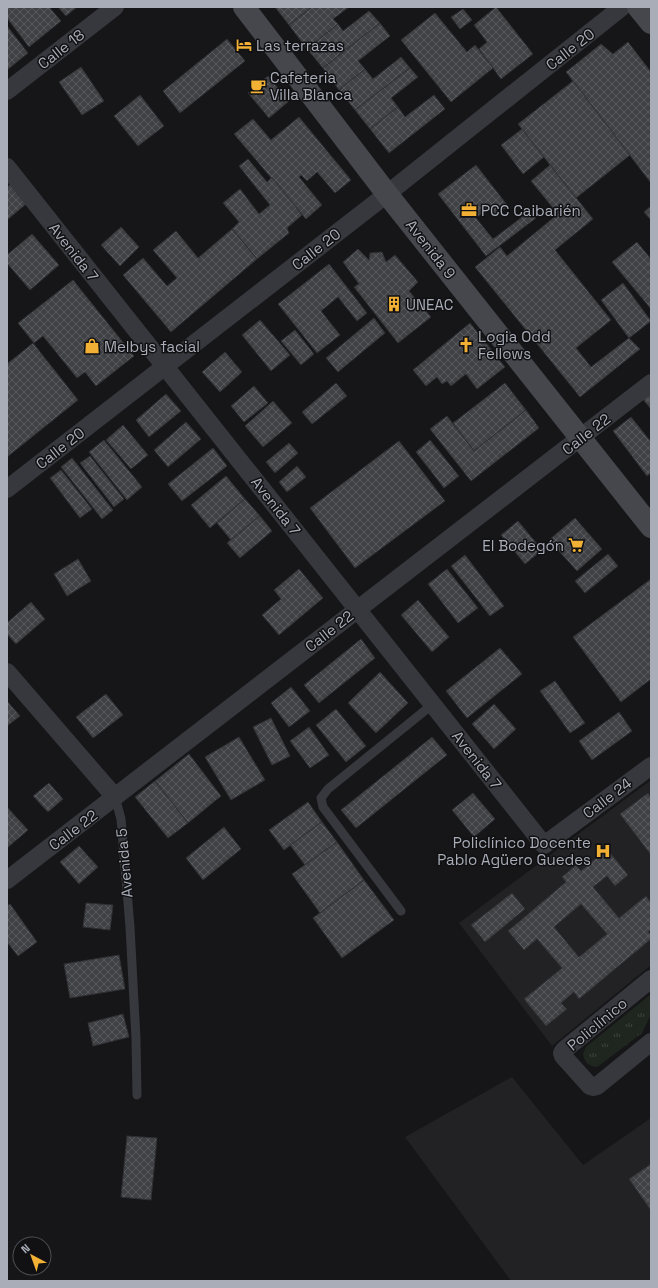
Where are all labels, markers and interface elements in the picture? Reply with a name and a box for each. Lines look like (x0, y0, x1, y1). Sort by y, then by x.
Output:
street label: Calle 20 (542, 24, 598, 74)
street label: Calle 18 (34, 25, 88, 73)
hotel icon: Las terrazas (235, 36, 253, 54)
place label: Las terrazas (256, 36, 344, 55)
place label: Cafeteria Villa Blanca (270, 68, 352, 104)
cafe icon: Cafeteria Villa Blanca (249, 77, 267, 95)
office icon: PCC Caibarién (460, 201, 478, 219)
place label: PCC Caibarién (481, 201, 581, 220)
street label: Avenida 9 (402, 216, 460, 282)
street label: Avenida 7 (45, 219, 103, 285)
street label: Calle 20 (288, 224, 344, 274)
building icon: UNEAC (385, 295, 403, 313)
place label: UNEAC (406, 295, 453, 314)
place label: Logia Odd Fellows (478, 327, 551, 363)
church icon: Logia Odd Fellows (457, 336, 475, 354)
shop icon: Melbys facial (83, 337, 101, 355)
place label: Melbys facial (104, 337, 200, 356)
street label: Calle 22 (558, 409, 614, 459)
street label: Calle 20 (32, 423, 88, 473)
street label: Avenida 7 (247, 473, 305, 539)
place label: El Bodegón (482, 536, 564, 555)
supermarket icon: El Bodegón (567, 536, 585, 554)
street label: Calle 22 (301, 606, 357, 656)
street label: Avenida 7 (448, 727, 506, 793)
street label: Calle 24 (579, 773, 635, 823)
street label: Calle 22 (45, 805, 101, 855)
street label: Avenida 5 (111, 827, 137, 899)
place label: Policlínico Docente Pablo Agüero Guedes (437, 833, 591, 869)
hospital icon: Policlínico Docente Pablo Agüero Guedes (594, 842, 612, 860)
street label: Policlínico (563, 993, 631, 1055)
north arrow (12, 1236, 52, 1276)
text: N (18, 1241, 33, 1256)

